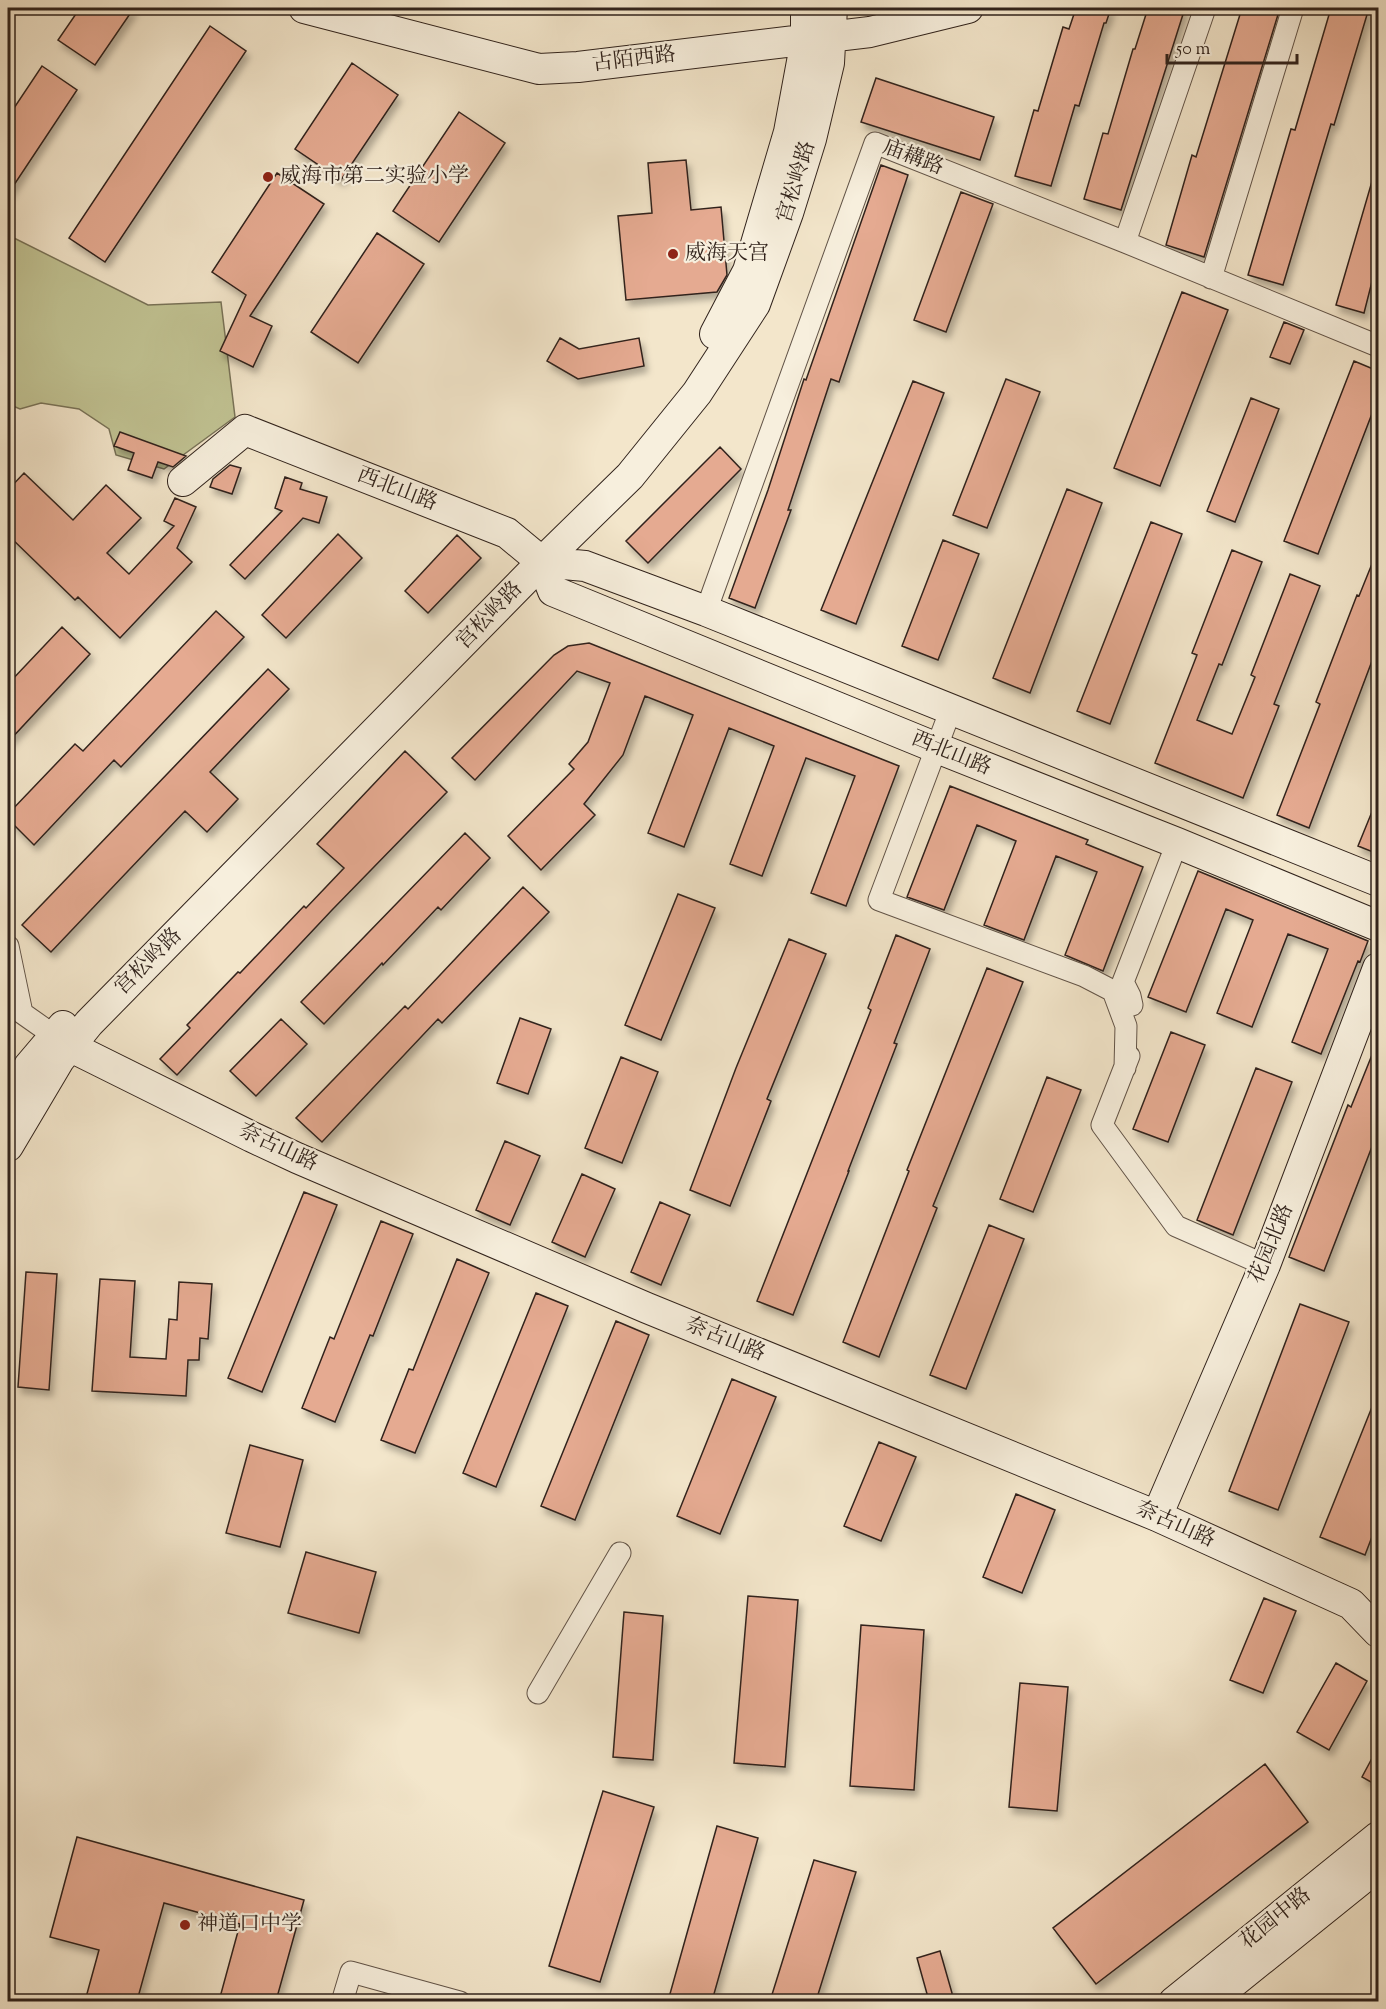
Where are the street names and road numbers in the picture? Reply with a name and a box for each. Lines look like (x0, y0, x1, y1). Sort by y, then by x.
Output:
street label: 古陌西路 (590, 40, 678, 80)
street label: 庙耩路 (878, 133, 948, 183)
street label: 宫松岭路 (770, 137, 824, 227)
street label: 西北山路 (352, 461, 442, 519)
street label: 宫松岭路 (450, 575, 530, 657)
street label: 西北山路 (906, 724, 996, 784)
street label: 宫松岭路 (109, 922, 189, 1002)
street label: 奈古山路 (234, 1117, 322, 1179)
street label: 花园北路 (1242, 1199, 1302, 1289)
street label: 奈古山路 (680, 1310, 770, 1370)
street label: 奈古山路 (1131, 1494, 1219, 1556)
street label: 花园中路 (1234, 1881, 1318, 1957)

